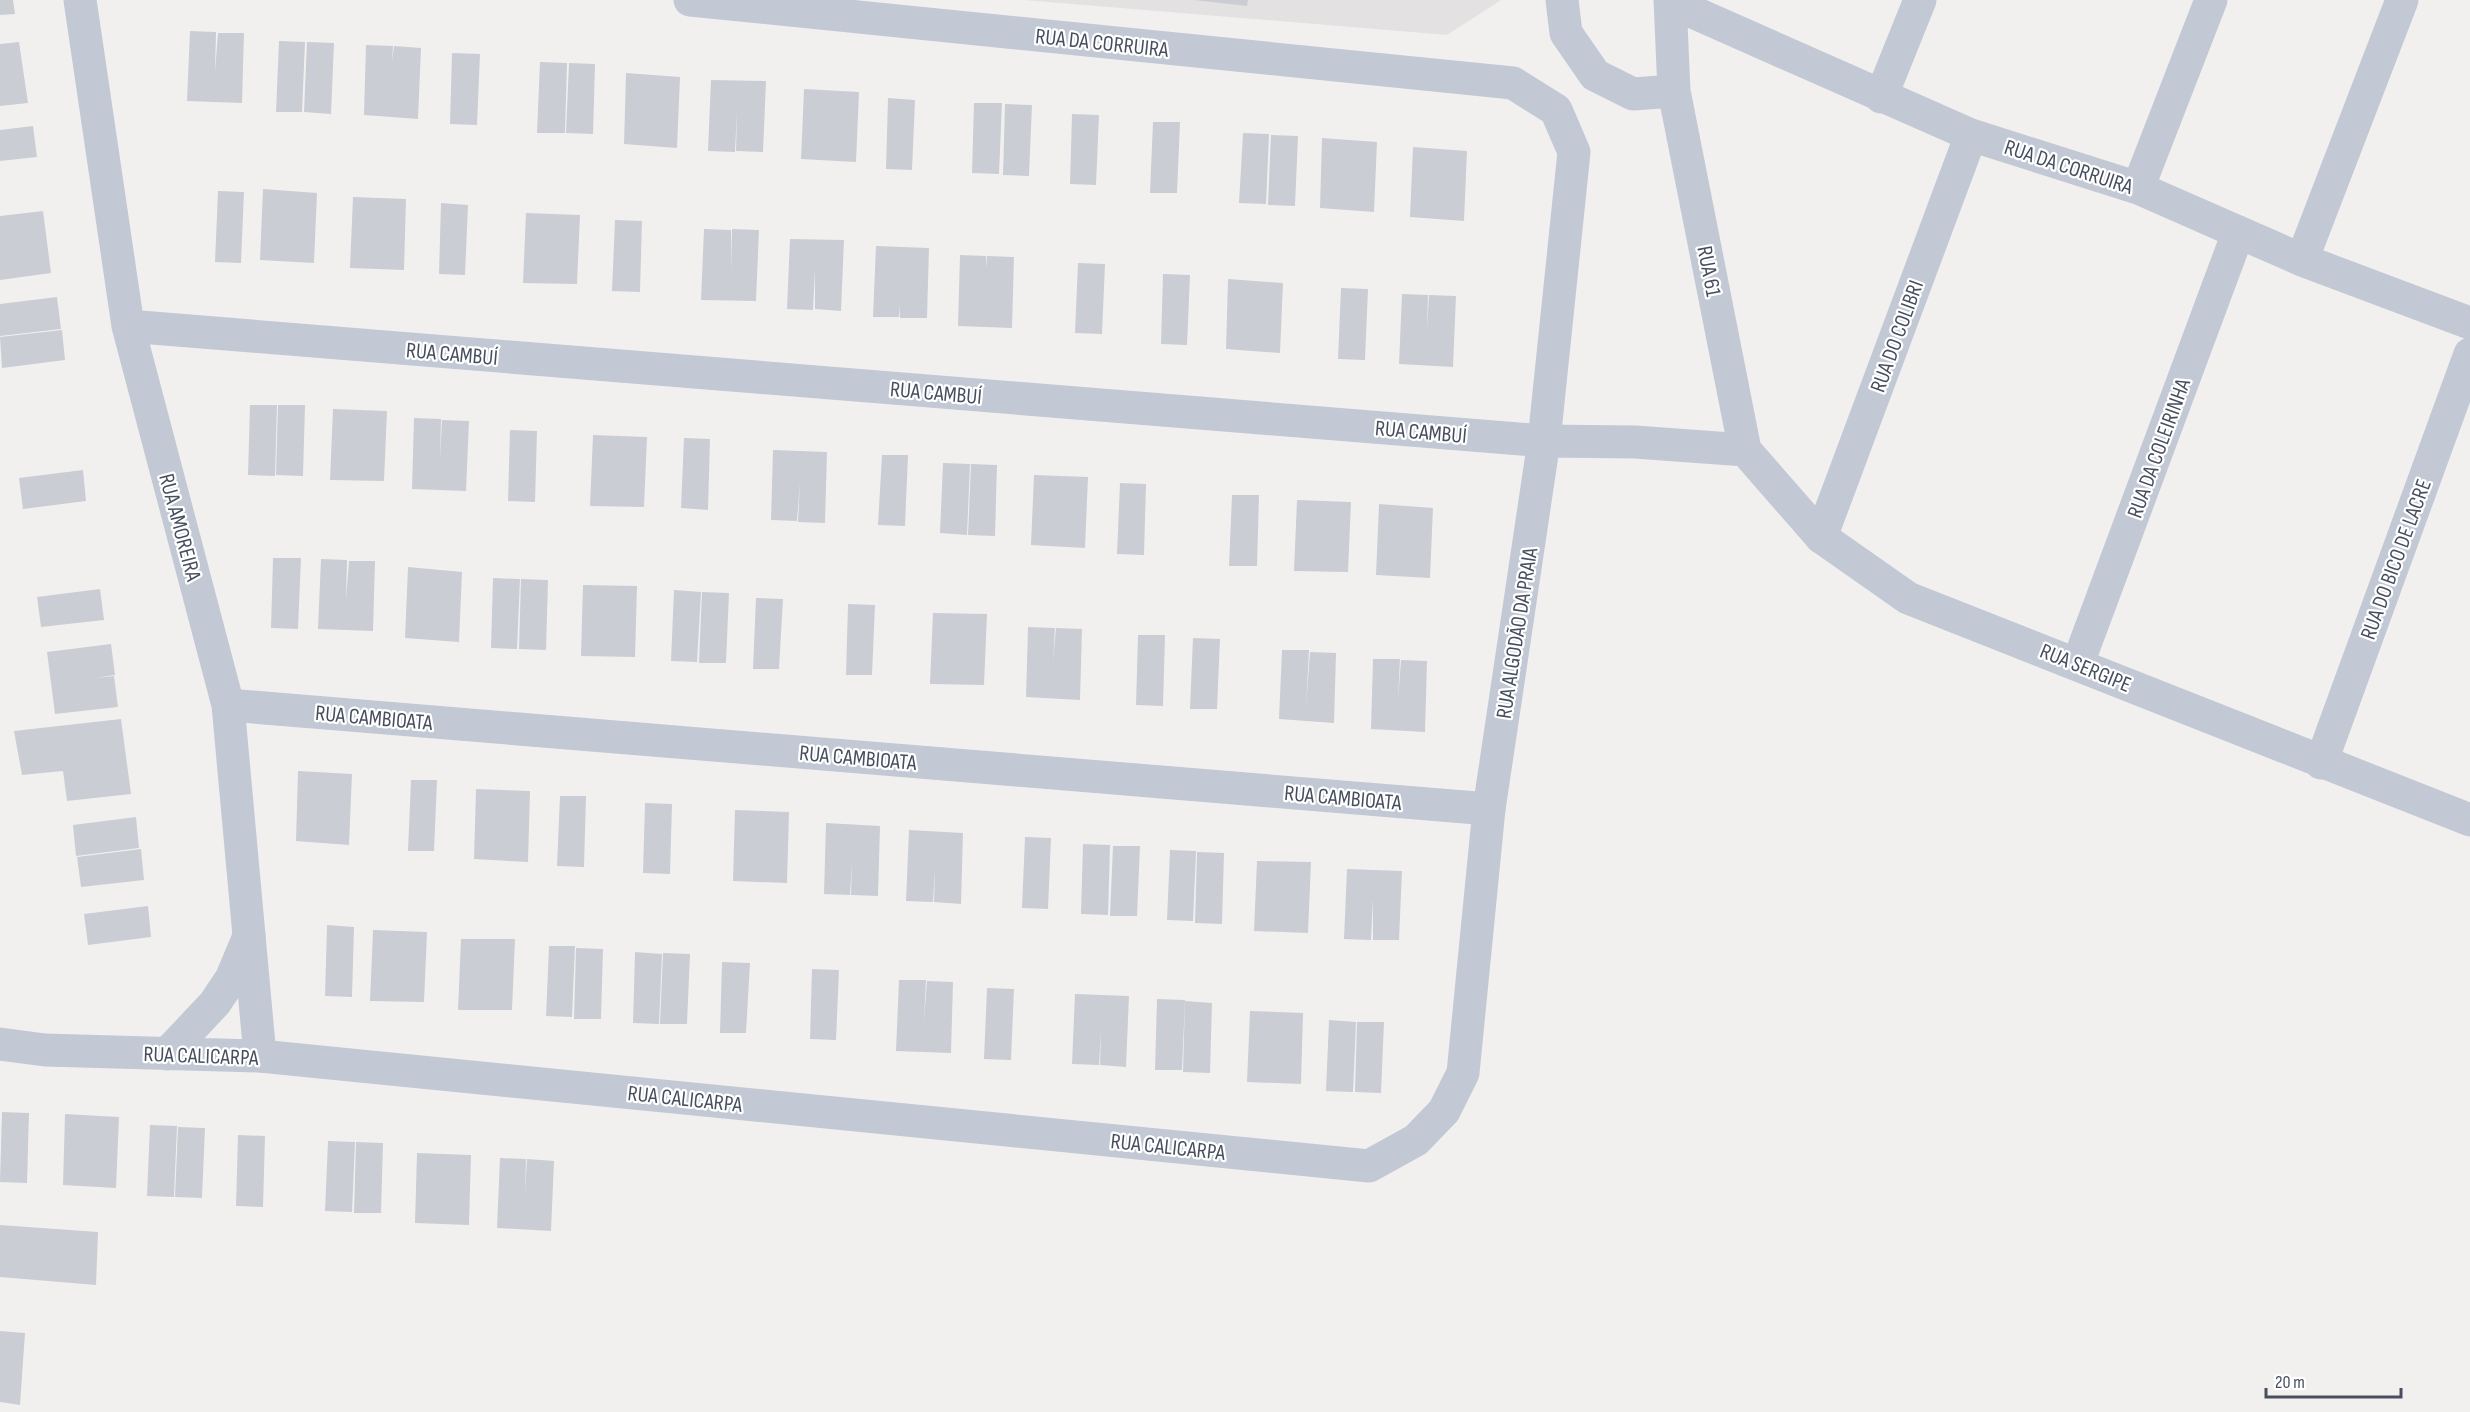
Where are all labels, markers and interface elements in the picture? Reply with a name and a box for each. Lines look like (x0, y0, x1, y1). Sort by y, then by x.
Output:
street label: RUA DA CORRUIRA (1034, 23, 1170, 64)
street label: RUA DA CORRUIRA (2001, 134, 2137, 201)
street label: RUA 61 (1690, 244, 1727, 299)
street label: RUA DO COLIBRI (1865, 277, 1930, 396)
street label: RUA CAMBUÍ (405, 337, 499, 372)
street label: RUA DA COLEIRINHA (2122, 374, 2197, 522)
street label: RUA CAMBUÍ (889, 376, 983, 411)
street label: RUA CAMBUÍ (1374, 415, 1468, 450)
street label: RUA AMOREIRA (152, 471, 207, 585)
street label: RUA DO BICO DE LACRE (2355, 476, 2438, 643)
street label: RUA ALGODÃO DA PRAIA (1491, 545, 1544, 721)
street label: RUA SERGIPE (2036, 638, 2135, 699)
street label: RUA CAMBIOATA (314, 700, 434, 737)
street label: RUA CAMBIOATA (798, 740, 918, 777)
street label: RUA CAMBIOATA (1283, 780, 1403, 817)
street label: RUA CALICARPA (143, 1041, 259, 1072)
street label: RUA CALICARPA (626, 1080, 744, 1119)
street label: RUA CALICARPA (1109, 1128, 1227, 1167)
scale bar (2266, 1361, 2401, 1399)
text: 20 m (2275, 1372, 2305, 1393)

